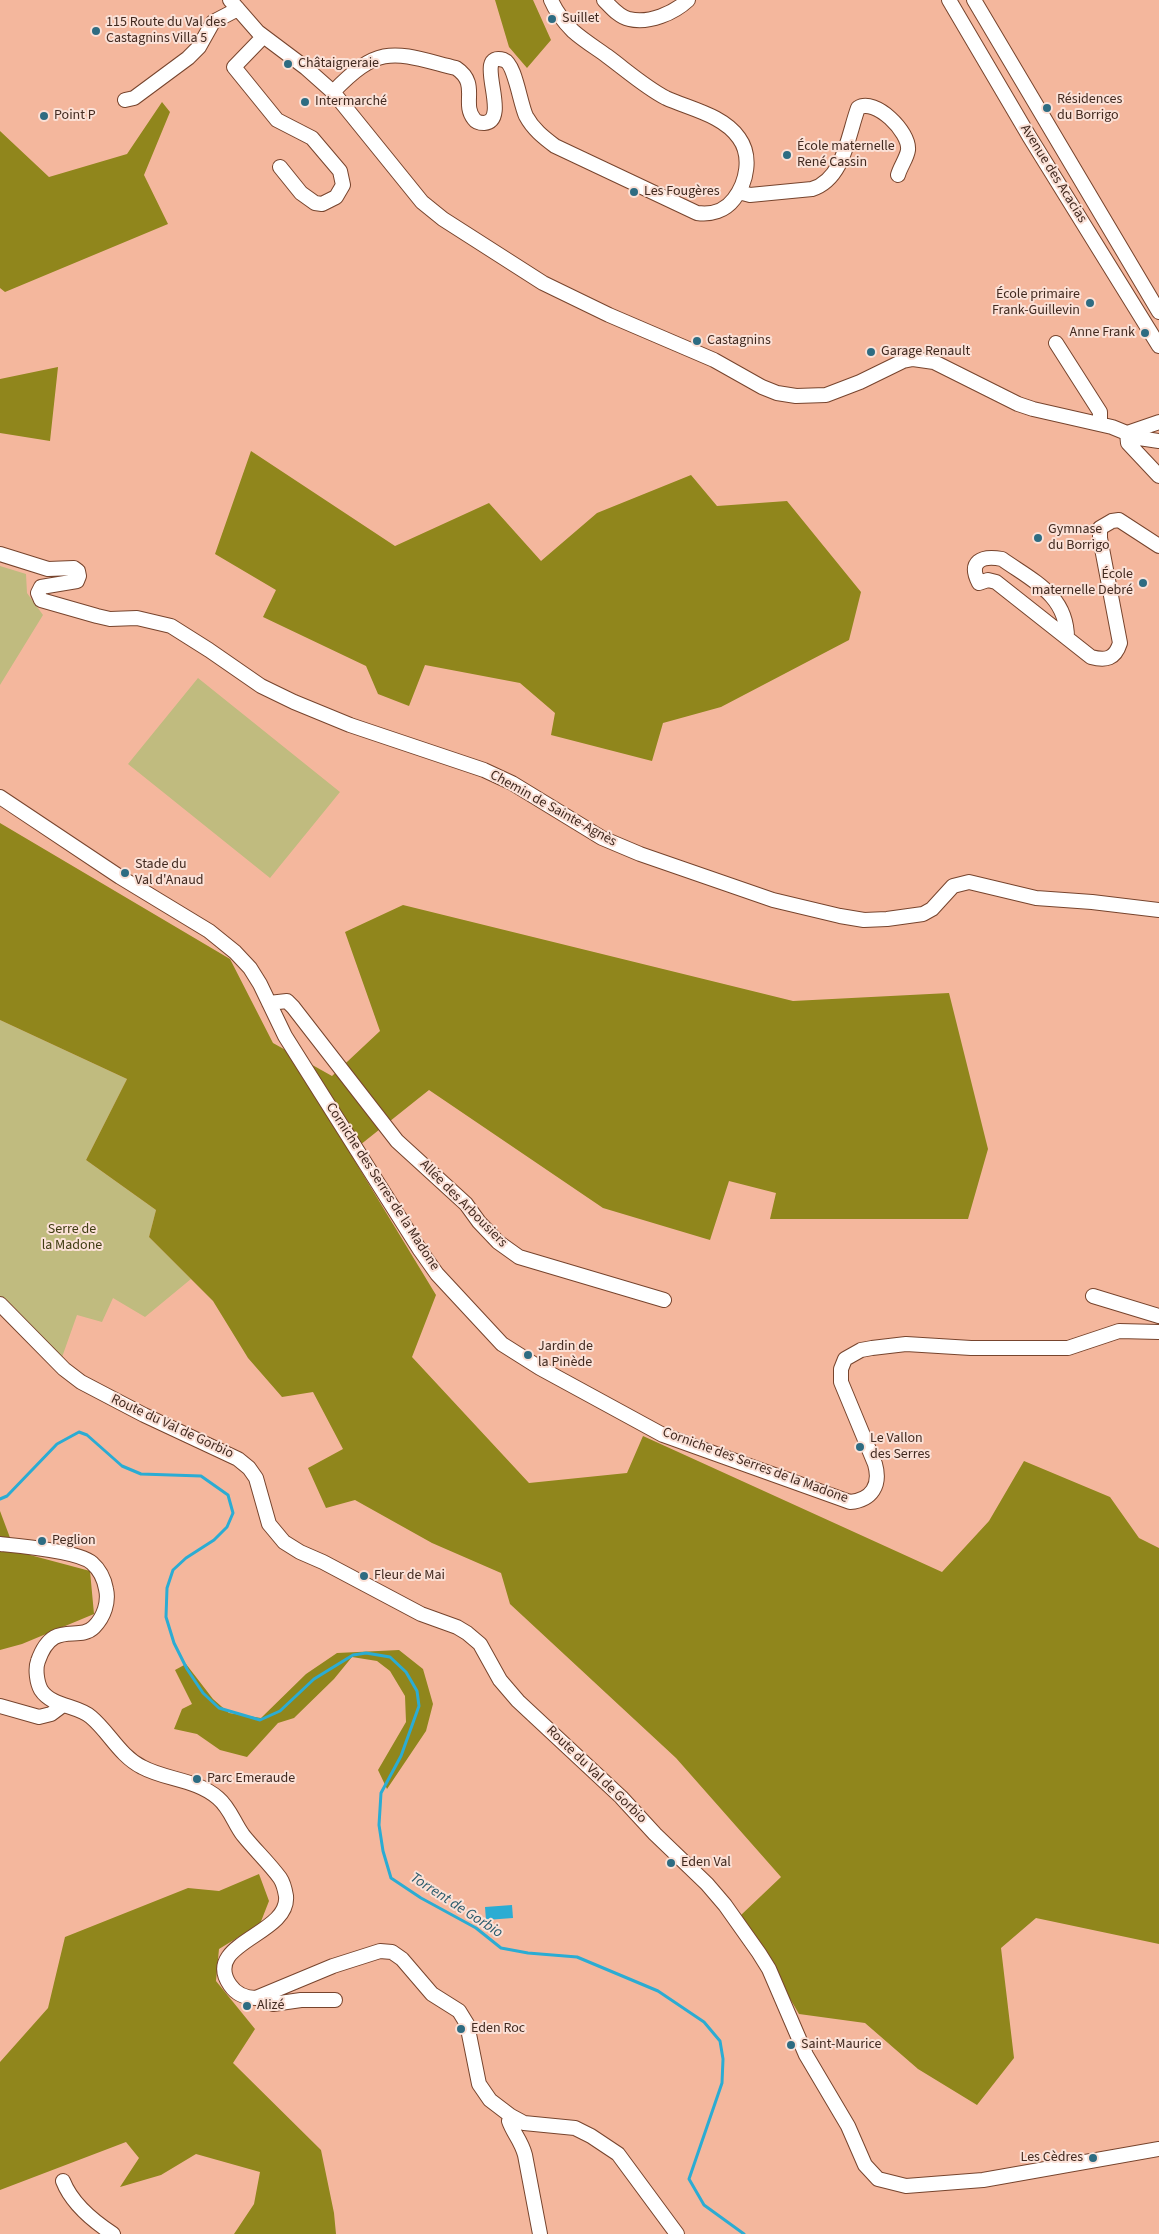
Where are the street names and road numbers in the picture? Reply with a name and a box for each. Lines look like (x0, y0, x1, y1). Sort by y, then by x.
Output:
street label: Avenue des Acacias (1016, 122, 1090, 226)
street label: Chemin de Sainte-Agnès (487, 767, 619, 851)
street label: Corniche des Serres de la Madone (321, 1100, 443, 1274)
street label: Allée des Arbousiers (416, 1157, 510, 1251)
street label: Route du Val de Gorbio (108, 1391, 236, 1463)
street label: Corniche des Serres de la Madone (660, 1425, 850, 1507)
street label: Route du Val de Gorbio (542, 1723, 650, 1827)

